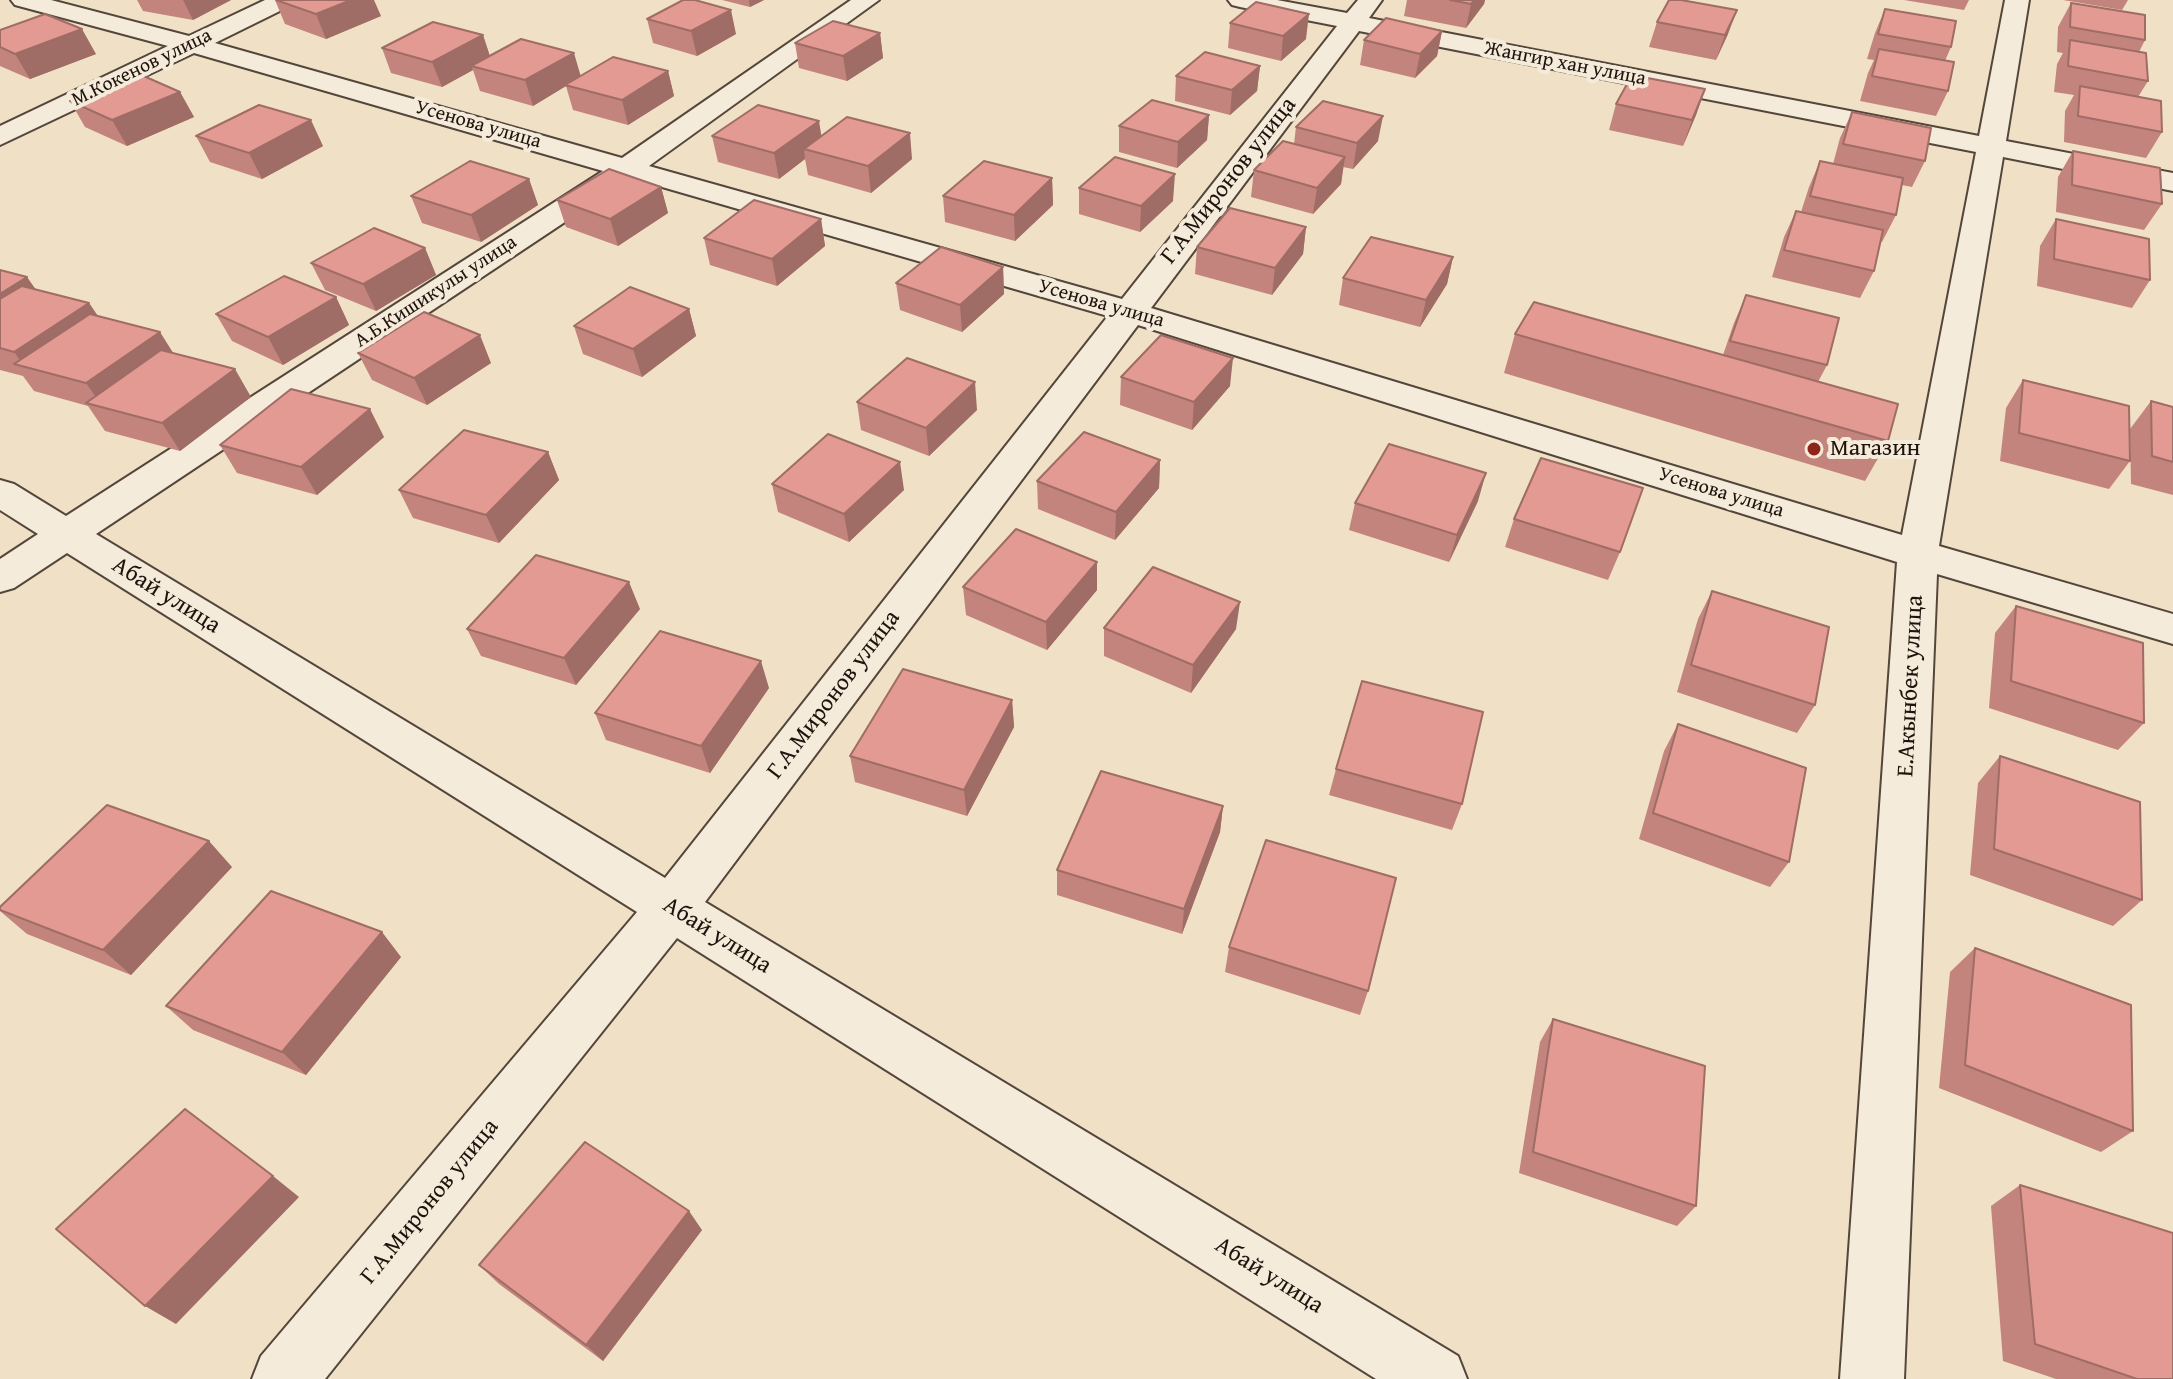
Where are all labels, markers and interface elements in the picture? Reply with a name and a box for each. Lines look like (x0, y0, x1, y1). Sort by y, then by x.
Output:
street label: М.Кокенов улица (68, 24, 216, 112)
street label: Жангир хан улица (1482, 37, 1648, 91)
street label: Г.А.Миронов улица (1155, 92, 1303, 270)
street label: Усенова улица (412, 96, 544, 154)
street label: А.Б.Кишикулы улица (350, 231, 522, 353)
street label: Усенова улица (1035, 275, 1167, 333)
place label: Магазин (1830, 435, 1920, 463)
marker: Магазин (1805, 440, 1823, 458)
street label: Усенова улица (1655, 463, 1787, 523)
street label: Абай улица (106, 551, 226, 641)
street label: Е.Акынбек улица (1892, 594, 1930, 778)
street label: Г.А.Миронов улица (761, 605, 907, 785)
street label: Абай улица (657, 891, 777, 981)
street label: Г.А.Миронов улица (355, 1114, 505, 1290)
street label: Абай улица (1209, 1231, 1329, 1321)

